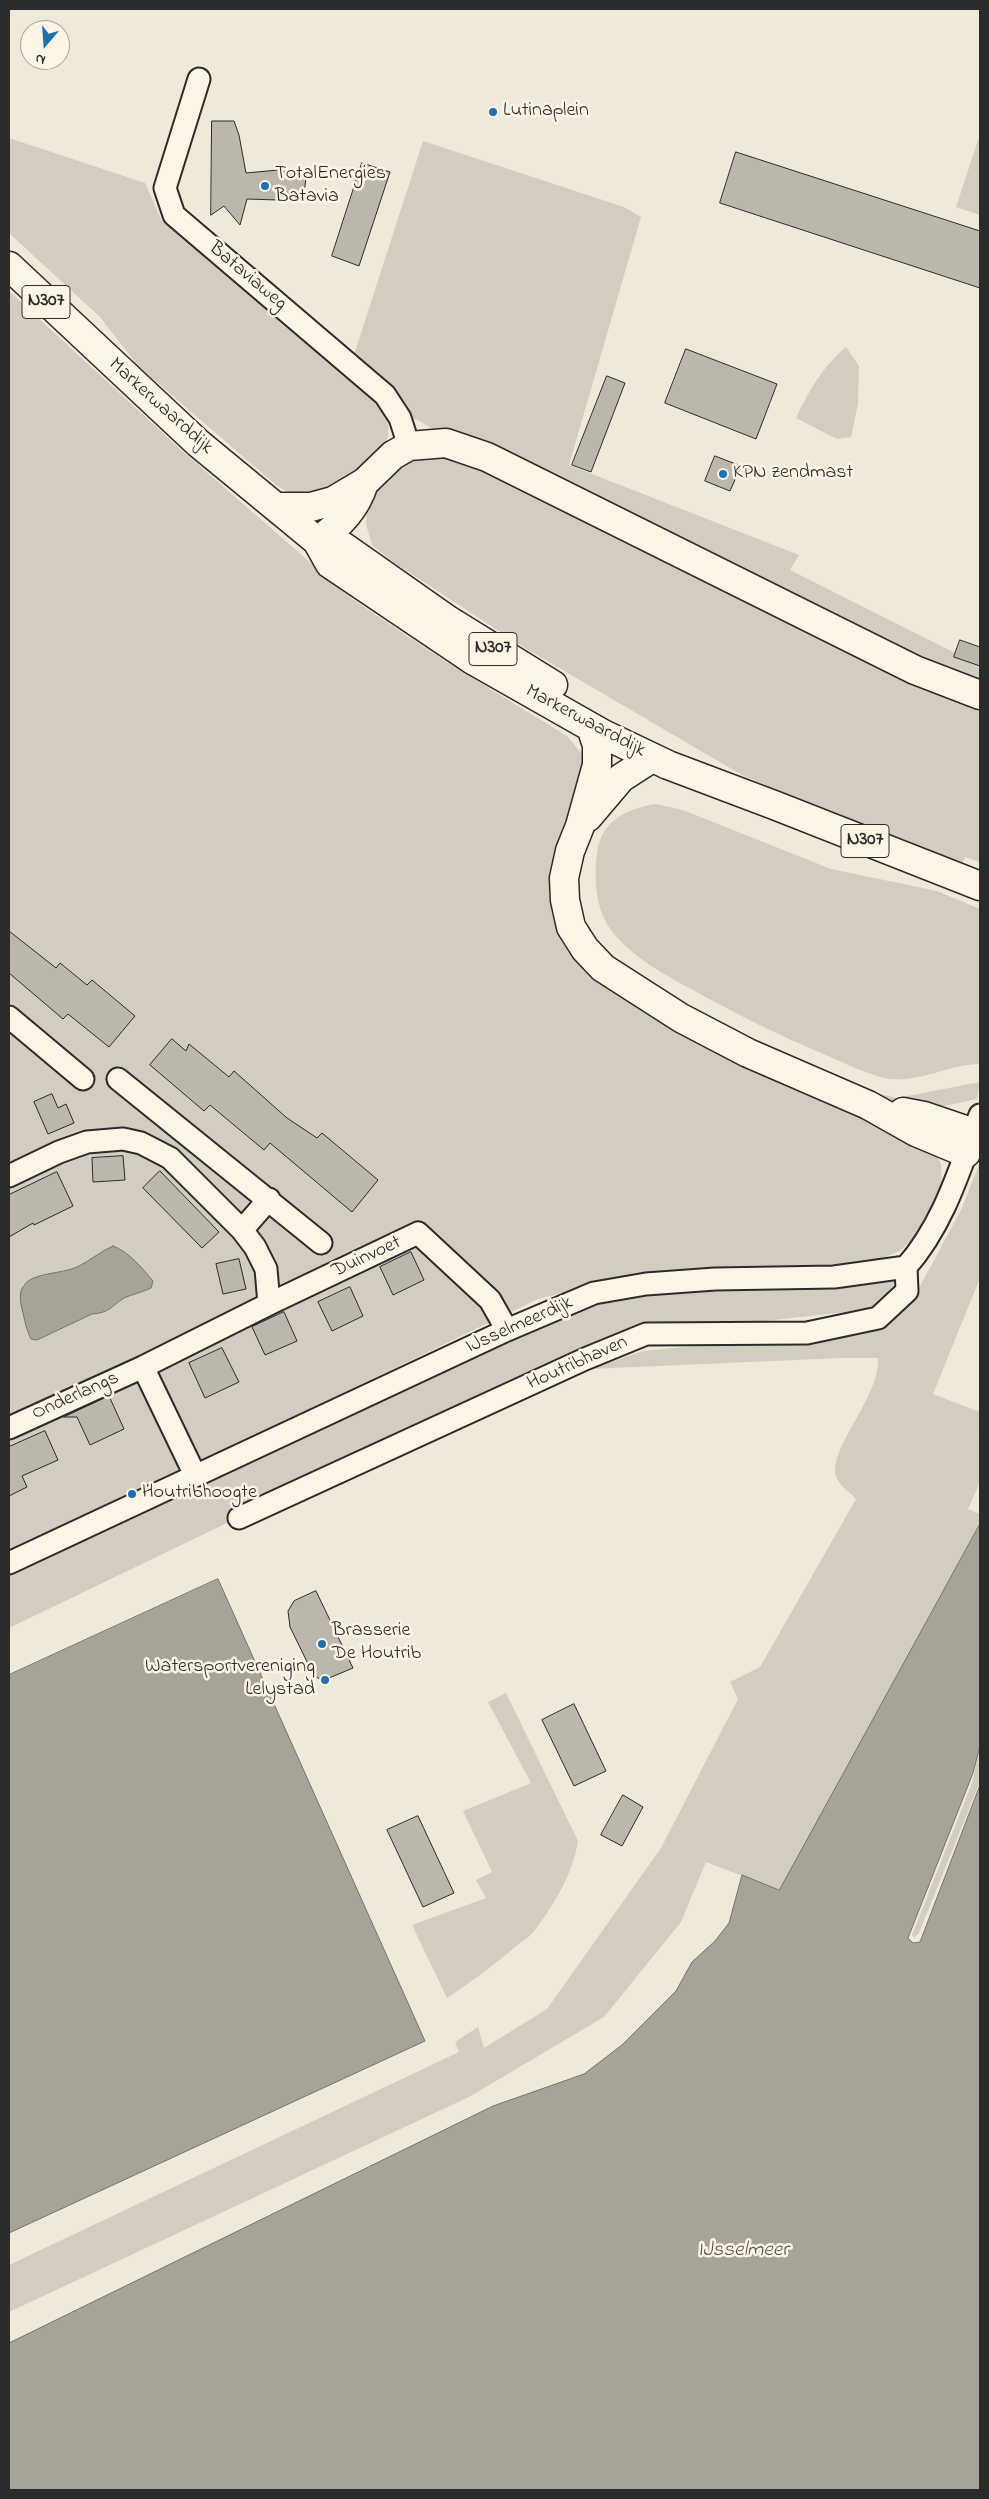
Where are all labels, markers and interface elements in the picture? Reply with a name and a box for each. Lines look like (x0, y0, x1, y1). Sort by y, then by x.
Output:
north arrow (20, 20, 70, 70)
text: N (33, 47, 48, 70)
place label: Lutinaplein (503, 100, 589, 124)
marker: Lutinaplein (487, 106, 499, 118)
place label: TotalEnergies Batavia (275, 163, 386, 210)
marker: TotalEnergies Batavia (259, 180, 271, 192)
street label: Bataviaweg (203, 237, 291, 317)
road number: N307 (22, 286, 70, 318)
street label: Markerwaarddijk (103, 354, 217, 460)
place label: KPN zendmast (733, 462, 853, 486)
marker: KPN zendmast (717, 468, 729, 480)
road number: N307 (469, 633, 517, 666)
street label: Markerwaarddijk (521, 680, 649, 764)
road number: N307 (841, 824, 889, 858)
street label: Duinvoet (329, 1232, 405, 1284)
street label: IJsselmeerdijk (463, 1292, 577, 1360)
street label: Houtribhaven (524, 1331, 632, 1397)
street label: Onderlangs (29, 1367, 123, 1427)
place label: Houtribhoogte (142, 1482, 257, 1506)
marker: Houtribhoogte (126, 1488, 138, 1500)
place label: Brasserie De Houtrib (332, 1620, 421, 1667)
marker: Brasserie De Houtrib (316, 1638, 328, 1650)
place label: Watersportvereniging Lelystad (145, 1656, 315, 1703)
marker: Watersportvereniging Lelystad (319, 1674, 331, 1686)
water label: IJsselmeer (697, 2239, 789, 2265)

